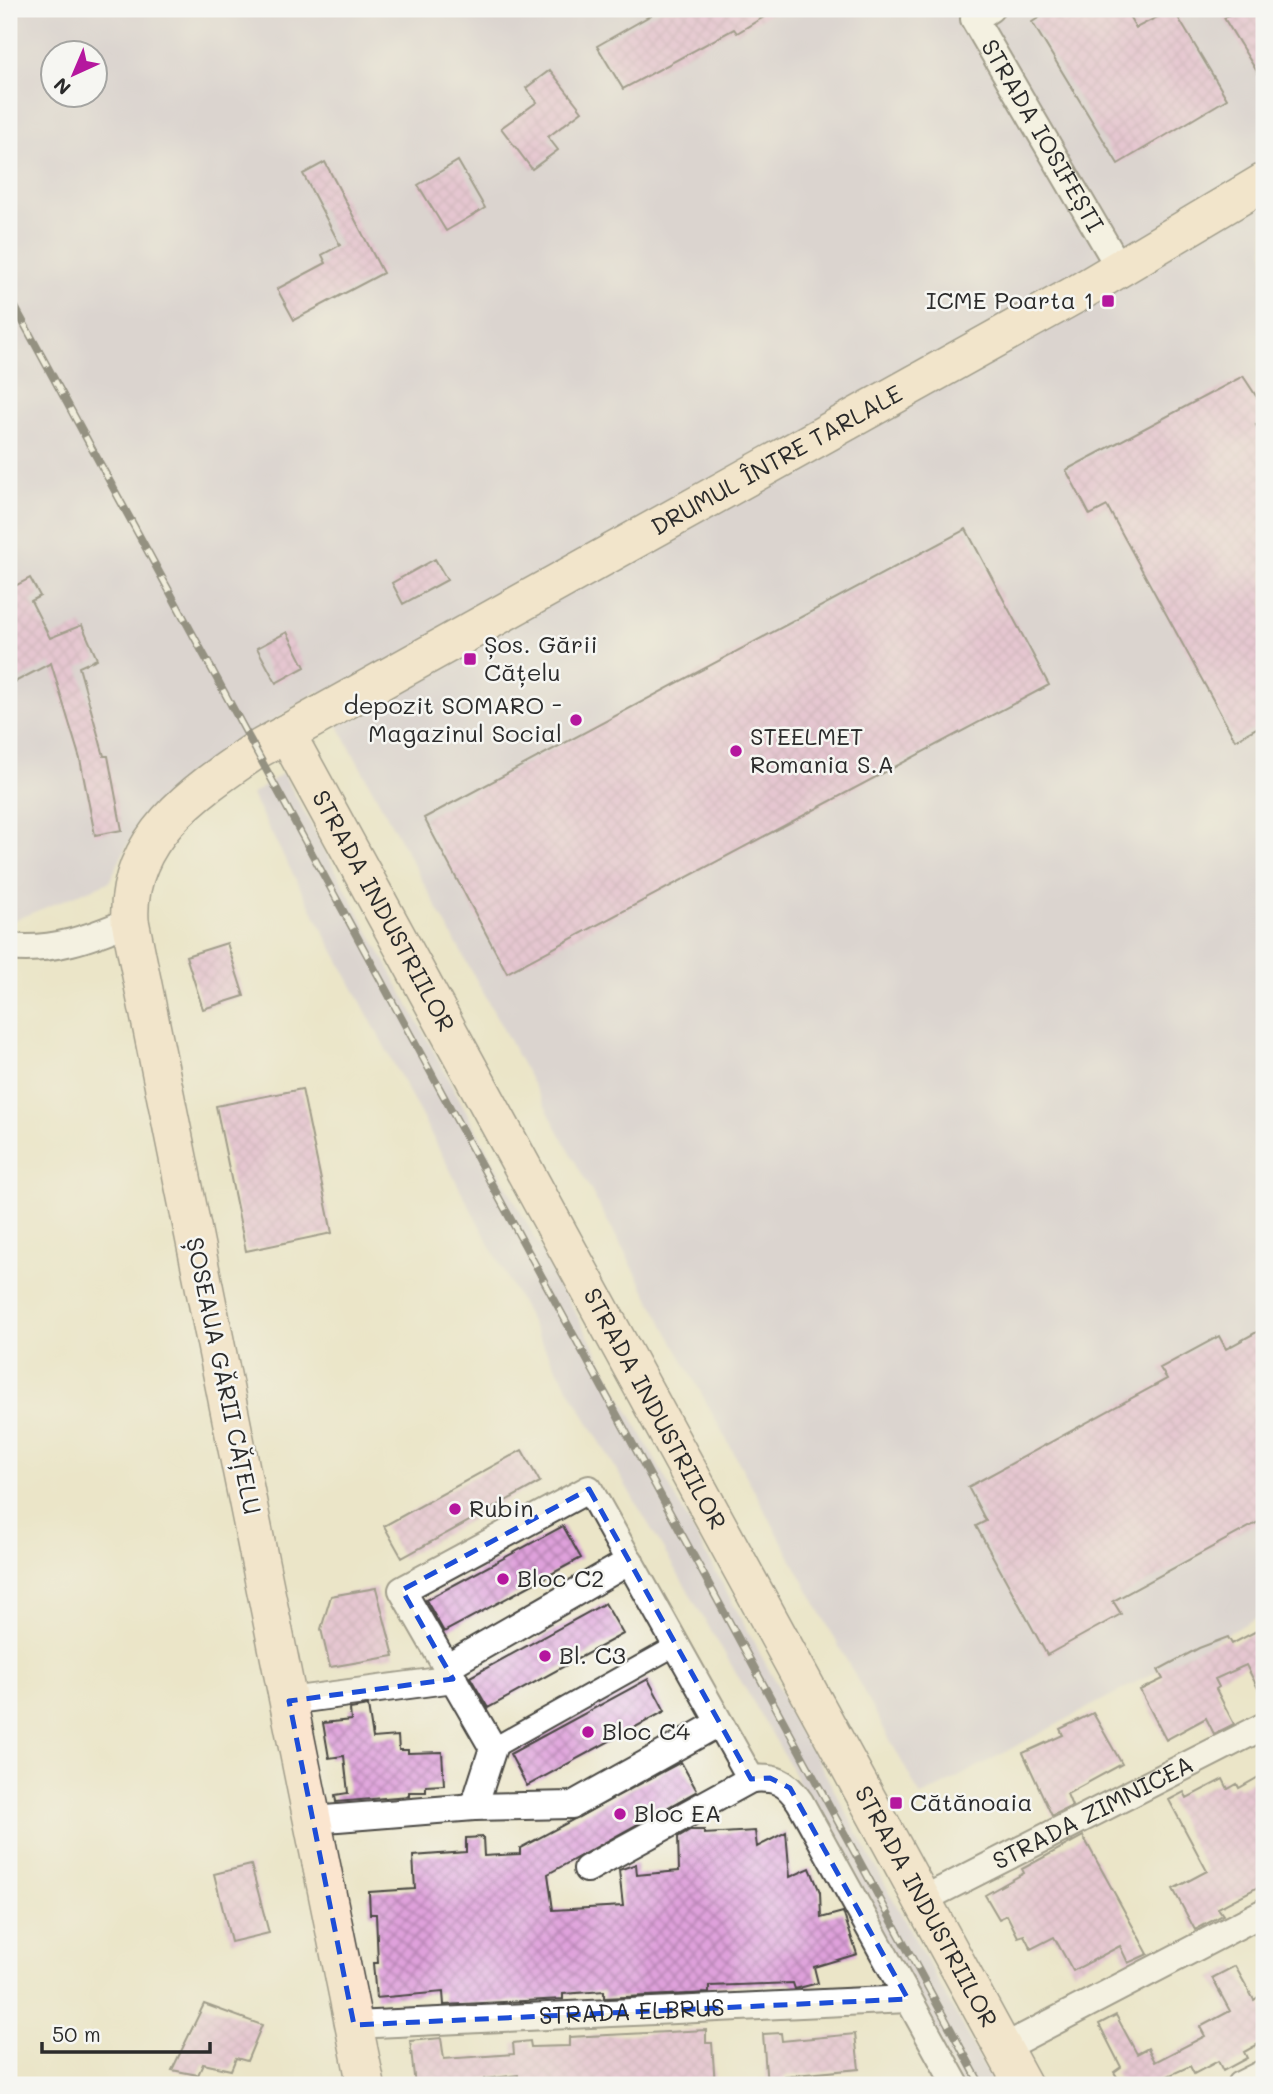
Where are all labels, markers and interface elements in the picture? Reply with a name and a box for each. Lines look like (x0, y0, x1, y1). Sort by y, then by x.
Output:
street label: STRADA IOSIFEȘTI (975, 33, 1112, 237)
north arrow (38, 38, 108, 108)
text: N (48, 73, 76, 101)
place label: ICME Poarta 1 (926, 284, 1094, 315)
marker: ICME Poarta 1 (1100, 293, 1116, 309)
street label: DRUMUL ÎNTRE TARLALE (645, 377, 907, 542)
place label: Șos. Gării Cățelu (484, 628, 598, 688)
marker: Șos. Gării Cățelu (462, 651, 478, 667)
place label: depozit SOMARO - Magazinul Social (344, 689, 562, 748)
marker: depozit SOMARO - Magazinul Social (568, 712, 584, 728)
place label: STEELMET Romania S.A (750, 720, 894, 779)
marker: STEELMET Romania S.A (728, 743, 744, 759)
street label: STRADA INDUSTRIILOR (306, 784, 463, 1037)
street label: ȘOSEAUA GĂRII CĂȚELU (179, 1234, 269, 1517)
street label: STRADA INDUSTRIILOR (577, 1282, 734, 1535)
place label: Rubin (469, 1492, 533, 1523)
marker: Rubin (447, 1501, 463, 1517)
place label: Bloc C2 (517, 1562, 604, 1593)
marker: Bloc C2 (495, 1571, 511, 1587)
place label: Bl. C3 (559, 1639, 626, 1670)
marker: Bl. C3 (537, 1648, 553, 1664)
place label: Bloc C4 (602, 1715, 690, 1746)
marker: Bloc C4 (580, 1724, 596, 1740)
street label: STRADA ZIMNICEA (987, 1748, 1198, 1876)
street label: STRADA INDUSTRIILOR (849, 1780, 1006, 2032)
place label: Cătănoaia (910, 1786, 1032, 1817)
marker: Cătănoaia (888, 1795, 904, 1811)
place label: Bloc EA (634, 1797, 721, 1828)
marker: Bloc EA (612, 1806, 628, 1822)
street label: STRADA ELBRUS (538, 1991, 725, 2030)
scale bar (42, 2010, 210, 2054)
text: 50 m (52, 2020, 101, 2047)

